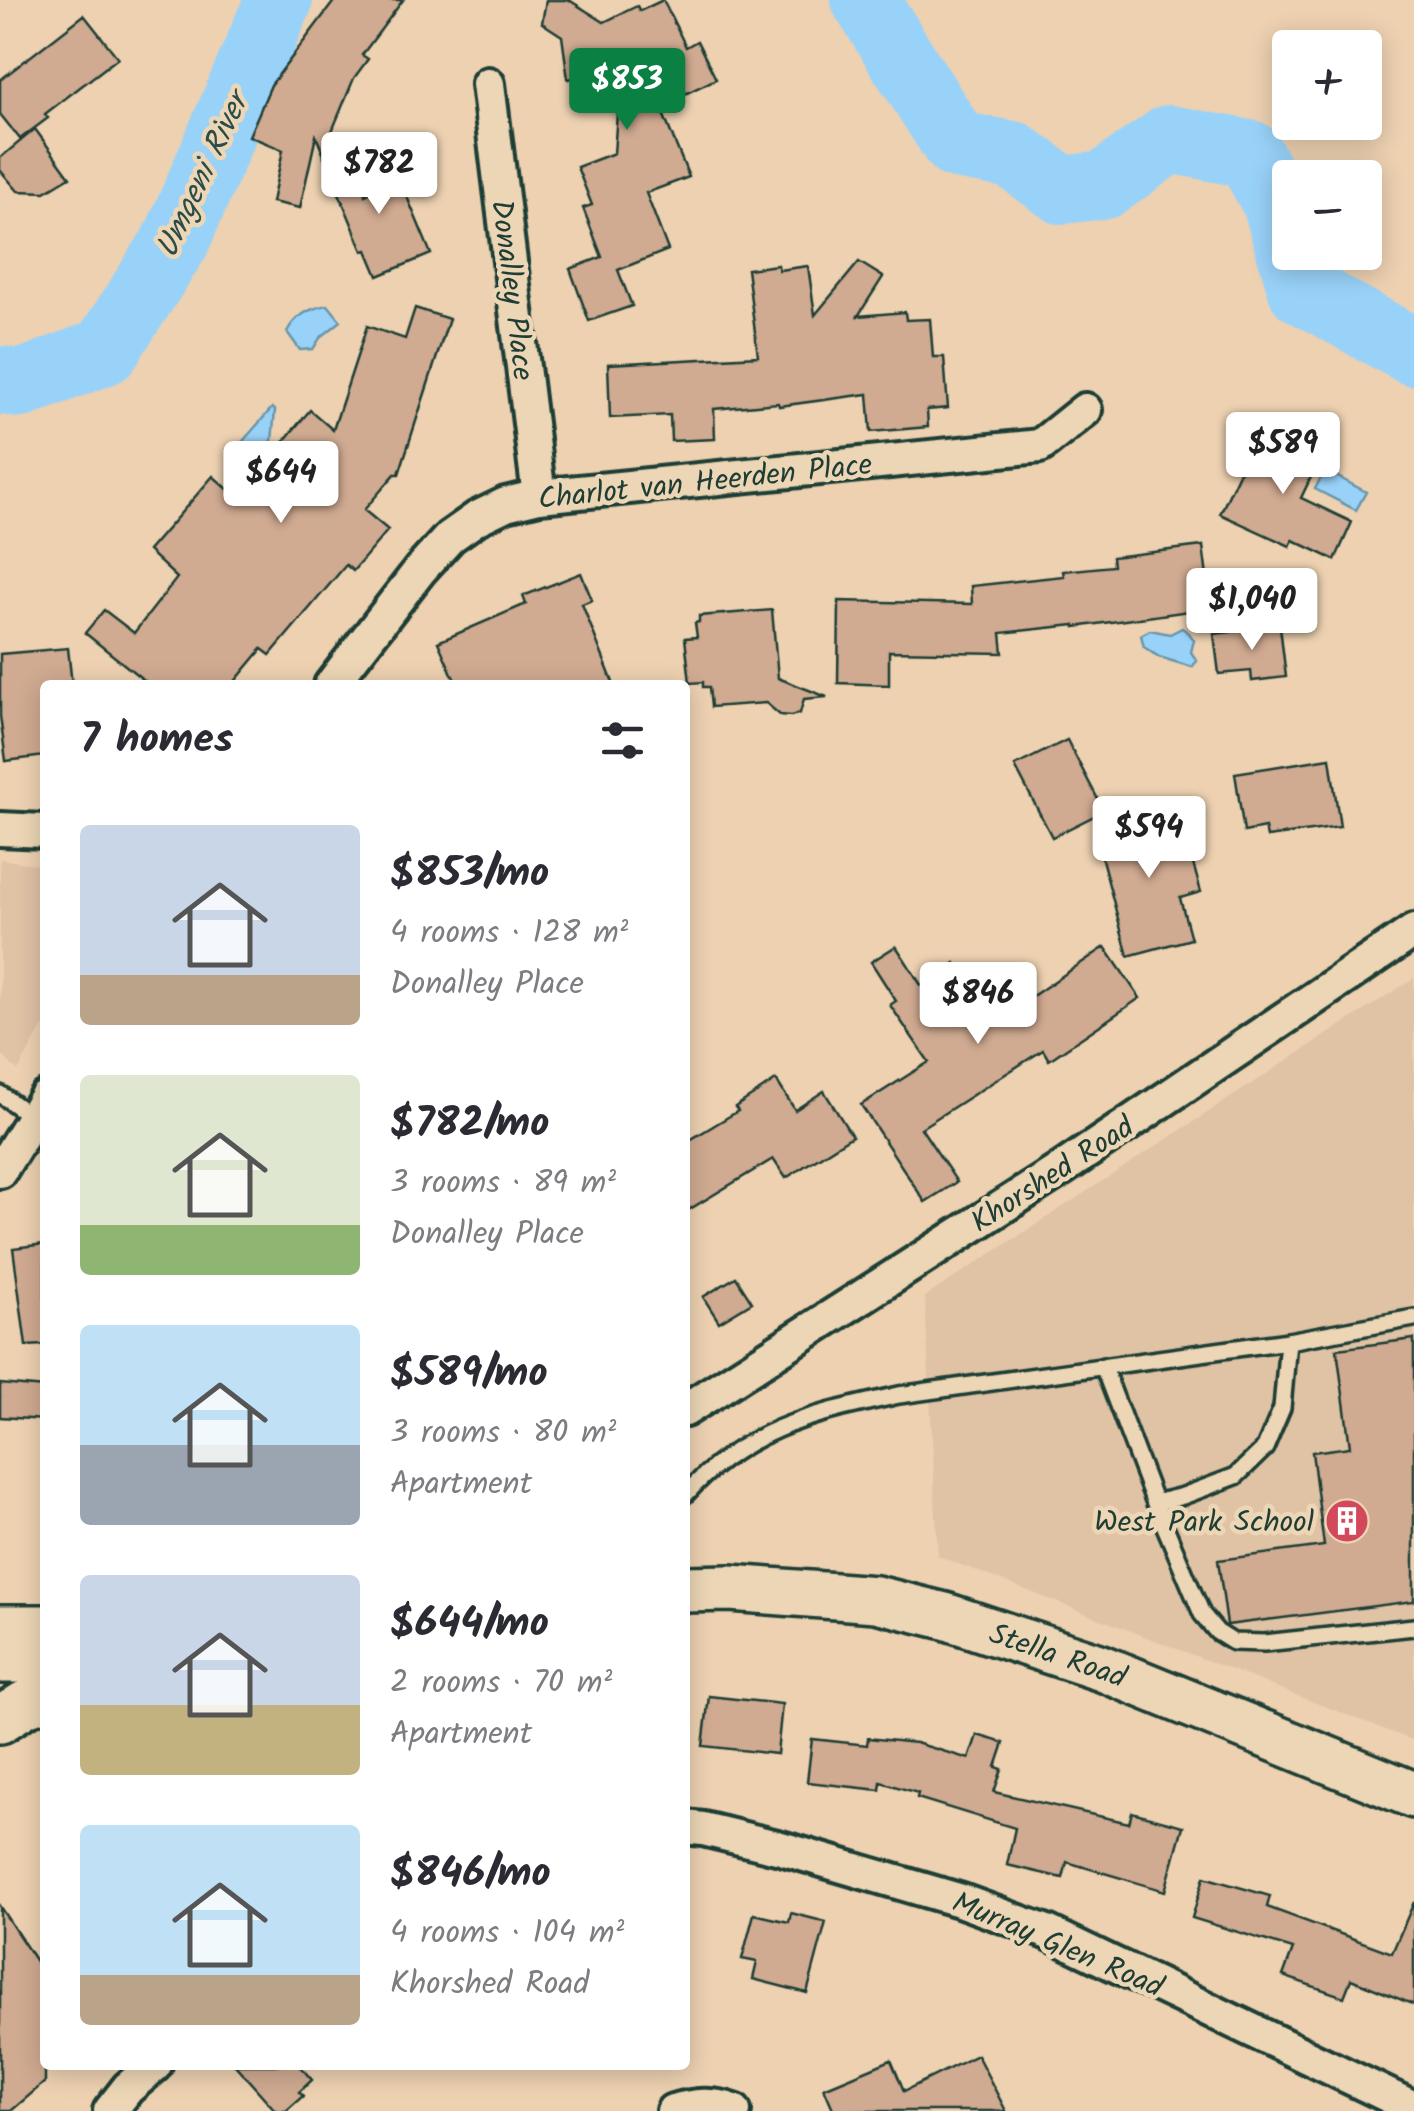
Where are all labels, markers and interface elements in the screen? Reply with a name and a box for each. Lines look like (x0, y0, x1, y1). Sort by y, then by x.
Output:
map controls (1272, 30, 1382, 270)
button: + (1272, 30, 1382, 140)
pin: $853 (568, 48, 686, 133)
text: $853 (591, 55, 663, 106)
water label: Umgeni River (143, 79, 266, 267)
pin: $782 (320, 132, 438, 217)
text: $782 (343, 139, 415, 190)
button: − (1272, 160, 1382, 270)
street label: Donalley Place (476, 197, 546, 383)
pin: $589 (1224, 412, 1342, 497)
text: $589 (1248, 419, 1318, 470)
pin: $644 (222, 441, 340, 526)
street label: Charlot van Heerden Place (536, 442, 875, 524)
text: $644 (245, 448, 317, 499)
pin: $1,040 (1171, 568, 1333, 653)
text: $1,040 (1208, 575, 1296, 626)
text: 7 homes (80, 707, 233, 774)
icon: filters (595, 713, 650, 768)
pin: $594 (1090, 796, 1208, 881)
text: $594 (1115, 803, 1183, 854)
text: $853/mo (390, 841, 549, 908)
icon: home (160, 865, 280, 985)
text: 4 rooms · 128 m² (390, 908, 628, 959)
text: Donalley Place (390, 959, 584, 1010)
pin: $846 (919, 962, 1037, 1047)
text: $846 (942, 969, 1014, 1020)
text: $782/mo (390, 1091, 549, 1158)
street label: Khorshed Road (962, 1104, 1145, 1247)
icon: home (160, 1115, 280, 1235)
text: 3 rooms · 89 m² (390, 1158, 616, 1209)
text: Donalley Place (390, 1209, 584, 1260)
text: $589/mo (390, 1341, 548, 1408)
icon: home (160, 1365, 280, 1485)
text: 3 rooms · 80 m² (390, 1408, 616, 1459)
text: Apartment (390, 1459, 532, 1510)
building icon: West Park School (1324, 1498, 1370, 1544)
place label: West Park School (1094, 1499, 1314, 1547)
text: $644/mo (390, 1591, 549, 1658)
street label: Stella Road (982, 1611, 1133, 1703)
icon: home (160, 1615, 280, 1735)
text: 2 rooms · 70 m² (390, 1658, 612, 1709)
text: Apartment (390, 1709, 532, 1760)
text: $846/mo (390, 1841, 551, 1908)
icon: home (160, 1865, 280, 1985)
street label: Murray Glen Road (944, 1880, 1171, 2012)
text: 4 rooms · 104 m² (390, 1908, 624, 1959)
text: Khorshed Road (390, 1959, 589, 2010)

